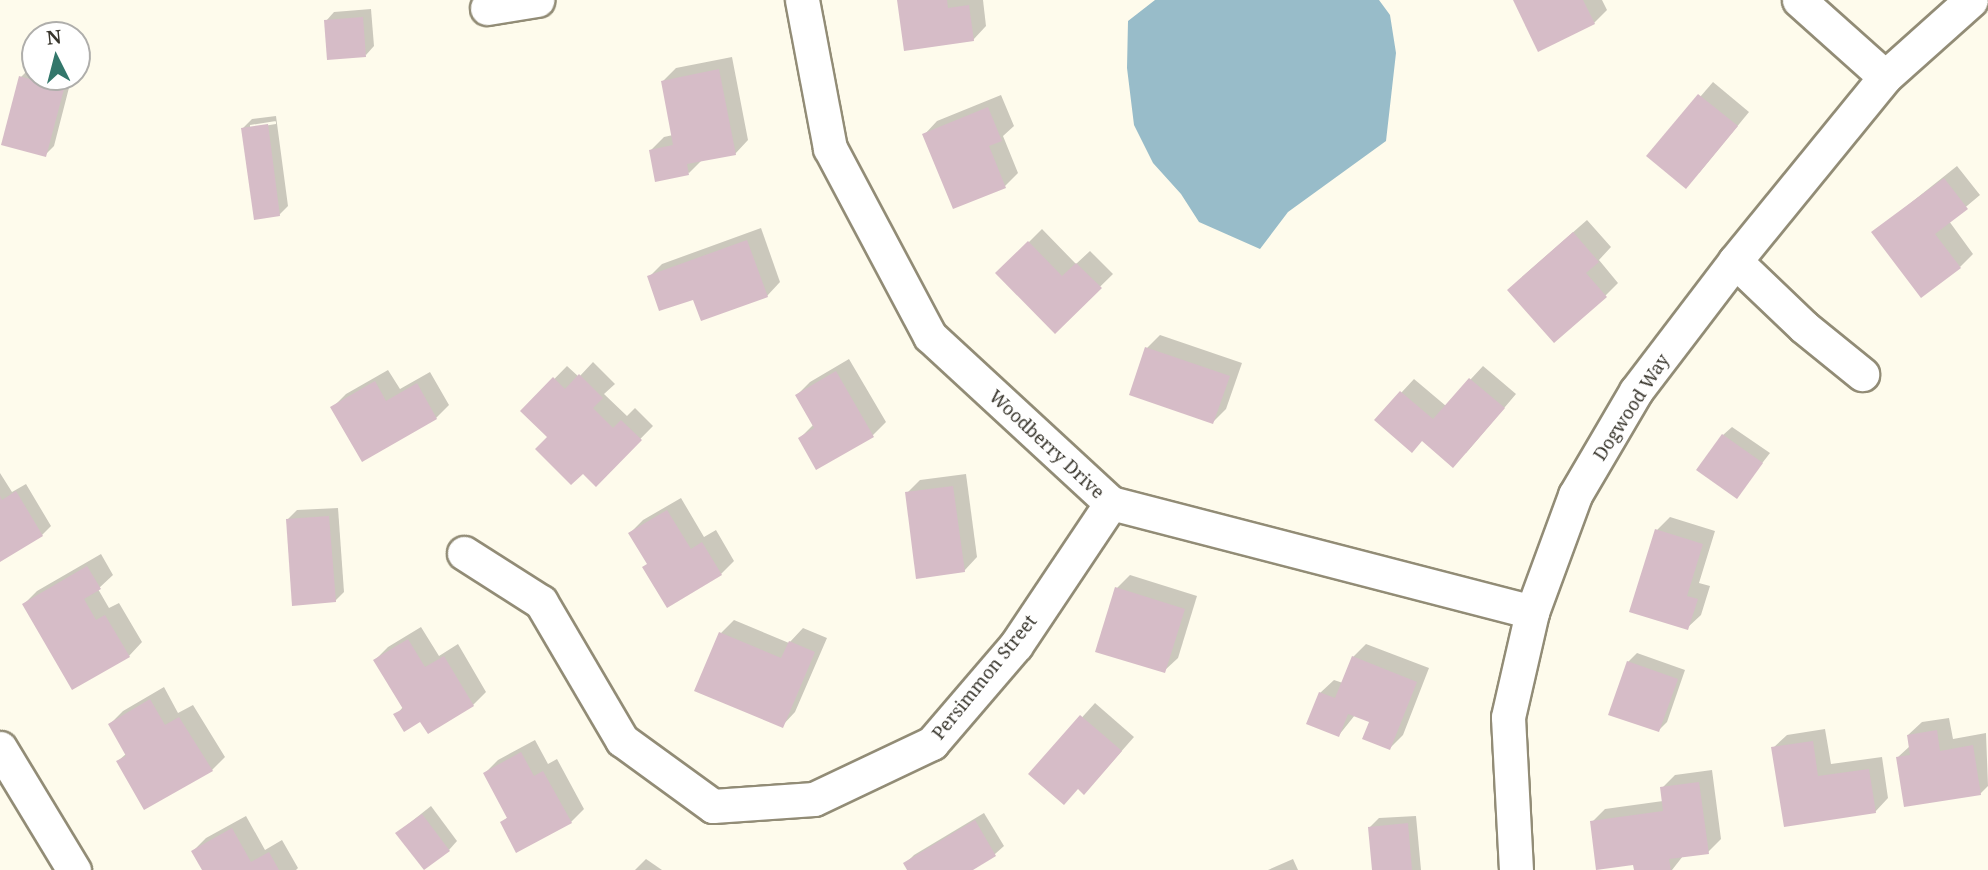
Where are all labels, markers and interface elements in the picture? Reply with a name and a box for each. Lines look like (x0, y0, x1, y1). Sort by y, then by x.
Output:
north arrow (21, 21, 91, 91)
text: N (45, 23, 63, 51)
street label: Dogwood Way (1589, 350, 1673, 464)
street label: Woodberry Drive (985, 385, 1109, 503)
street label: Persimmon Street (927, 610, 1041, 744)

